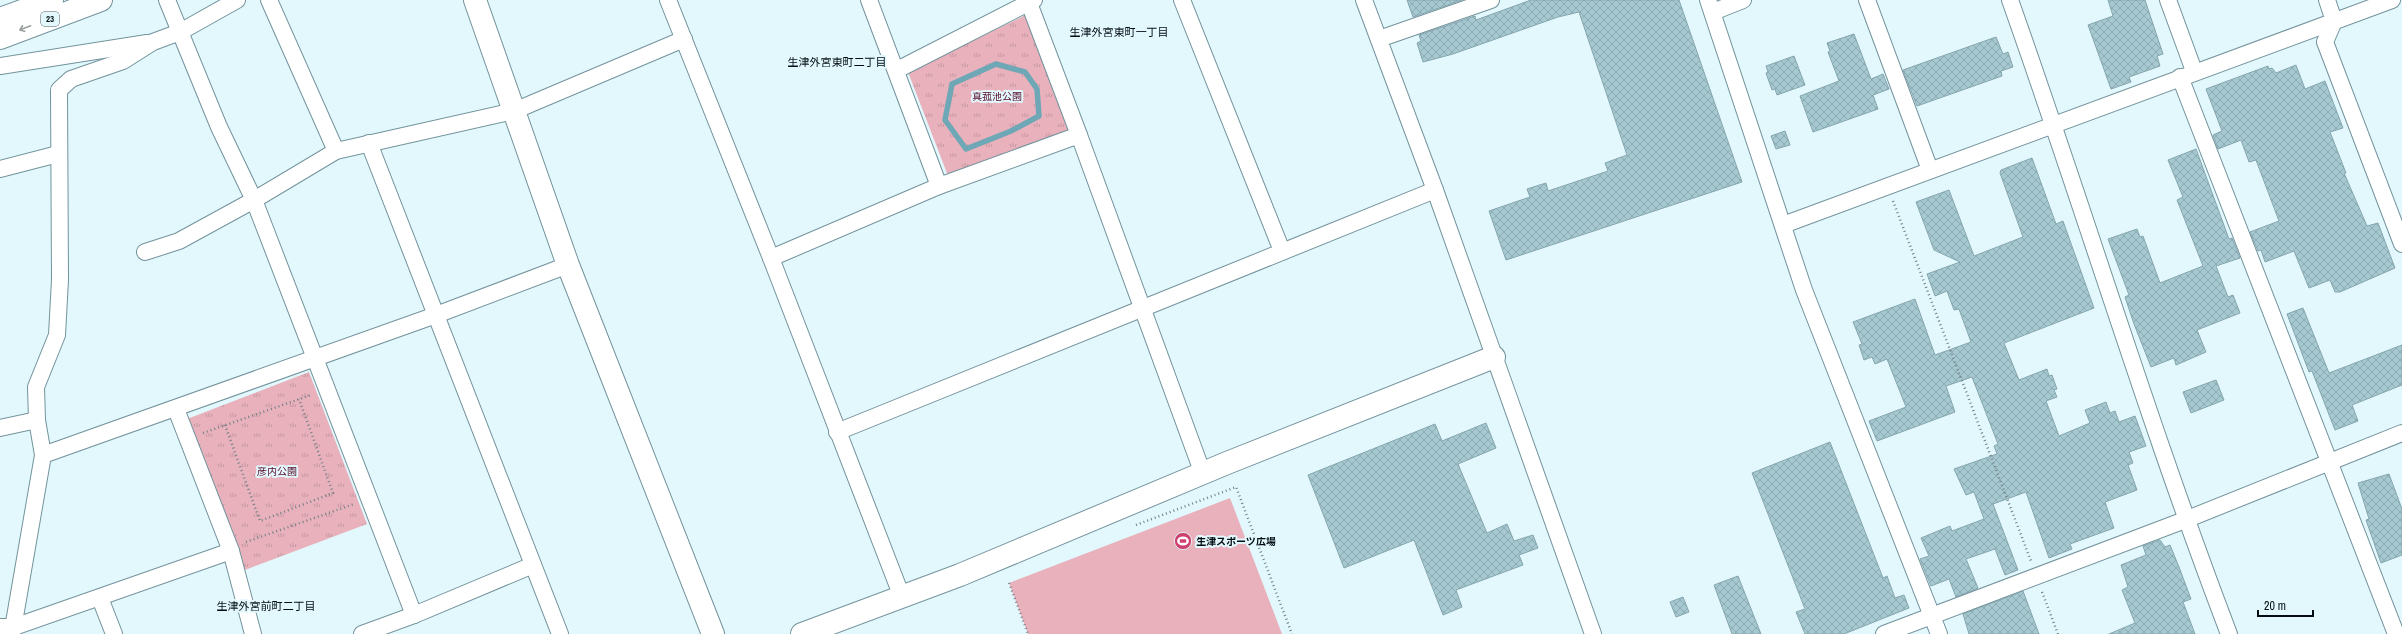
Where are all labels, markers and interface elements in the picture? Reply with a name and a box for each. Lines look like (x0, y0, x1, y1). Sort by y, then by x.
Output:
road number: 23 (41, 12, 59, 26)
one-way arrow (19, 25, 31, 33)
district label: 生津外宮東町一丁目 (1070, 25, 1169, 39)
district label: 生津外宮東町二丁目 (788, 55, 887, 69)
park label: 真菰池公園 (972, 90, 1022, 103)
park label: 彦内公園 (257, 465, 297, 478)
sports icon: 生津スポーツ広場 (1173, 531, 1193, 551)
place label: 生津スポーツ広場 (1196, 535, 1276, 548)
scale bar (2258, 592, 2313, 618)
text: 20 m (2264, 598, 2286, 614)
district label: 生津外宮前町二丁目 (217, 599, 316, 613)

